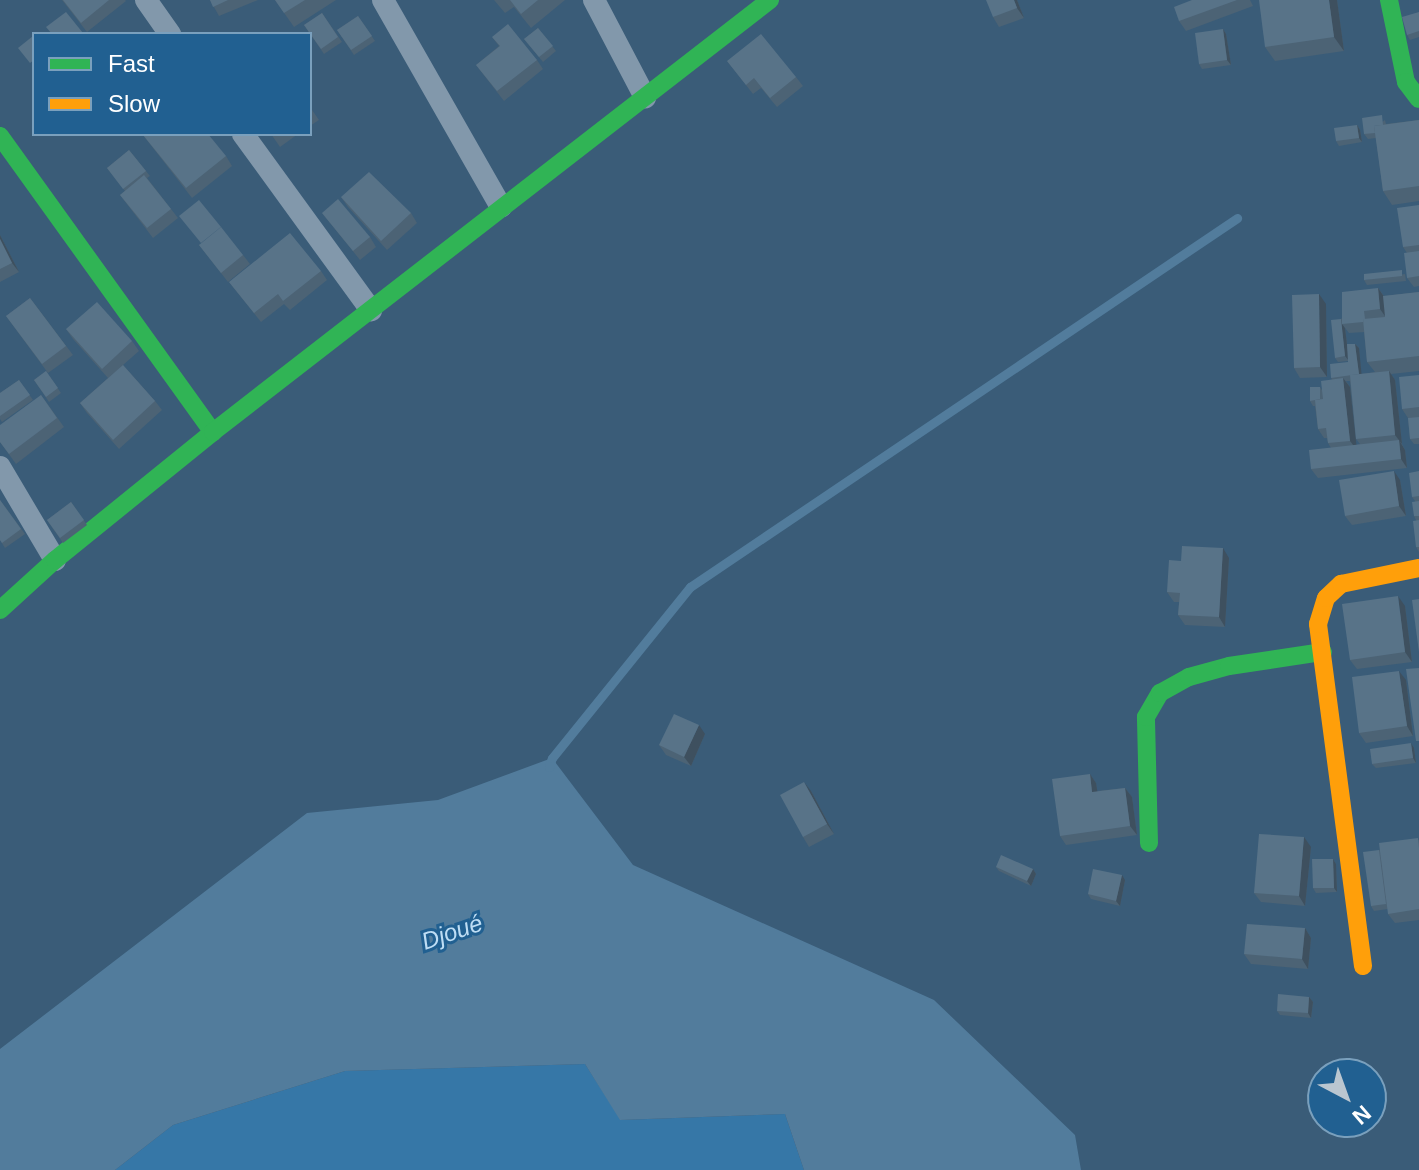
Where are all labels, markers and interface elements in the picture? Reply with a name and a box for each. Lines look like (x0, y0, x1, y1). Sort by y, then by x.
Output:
legend (32, 32, 312, 136)
text: Fast (108, 50, 155, 77)
text: Slow (108, 90, 160, 117)
water label: Djoué (418, 908, 486, 956)
north arrow (1307, 1058, 1387, 1138)
text: N (1348, 1100, 1376, 1130)

